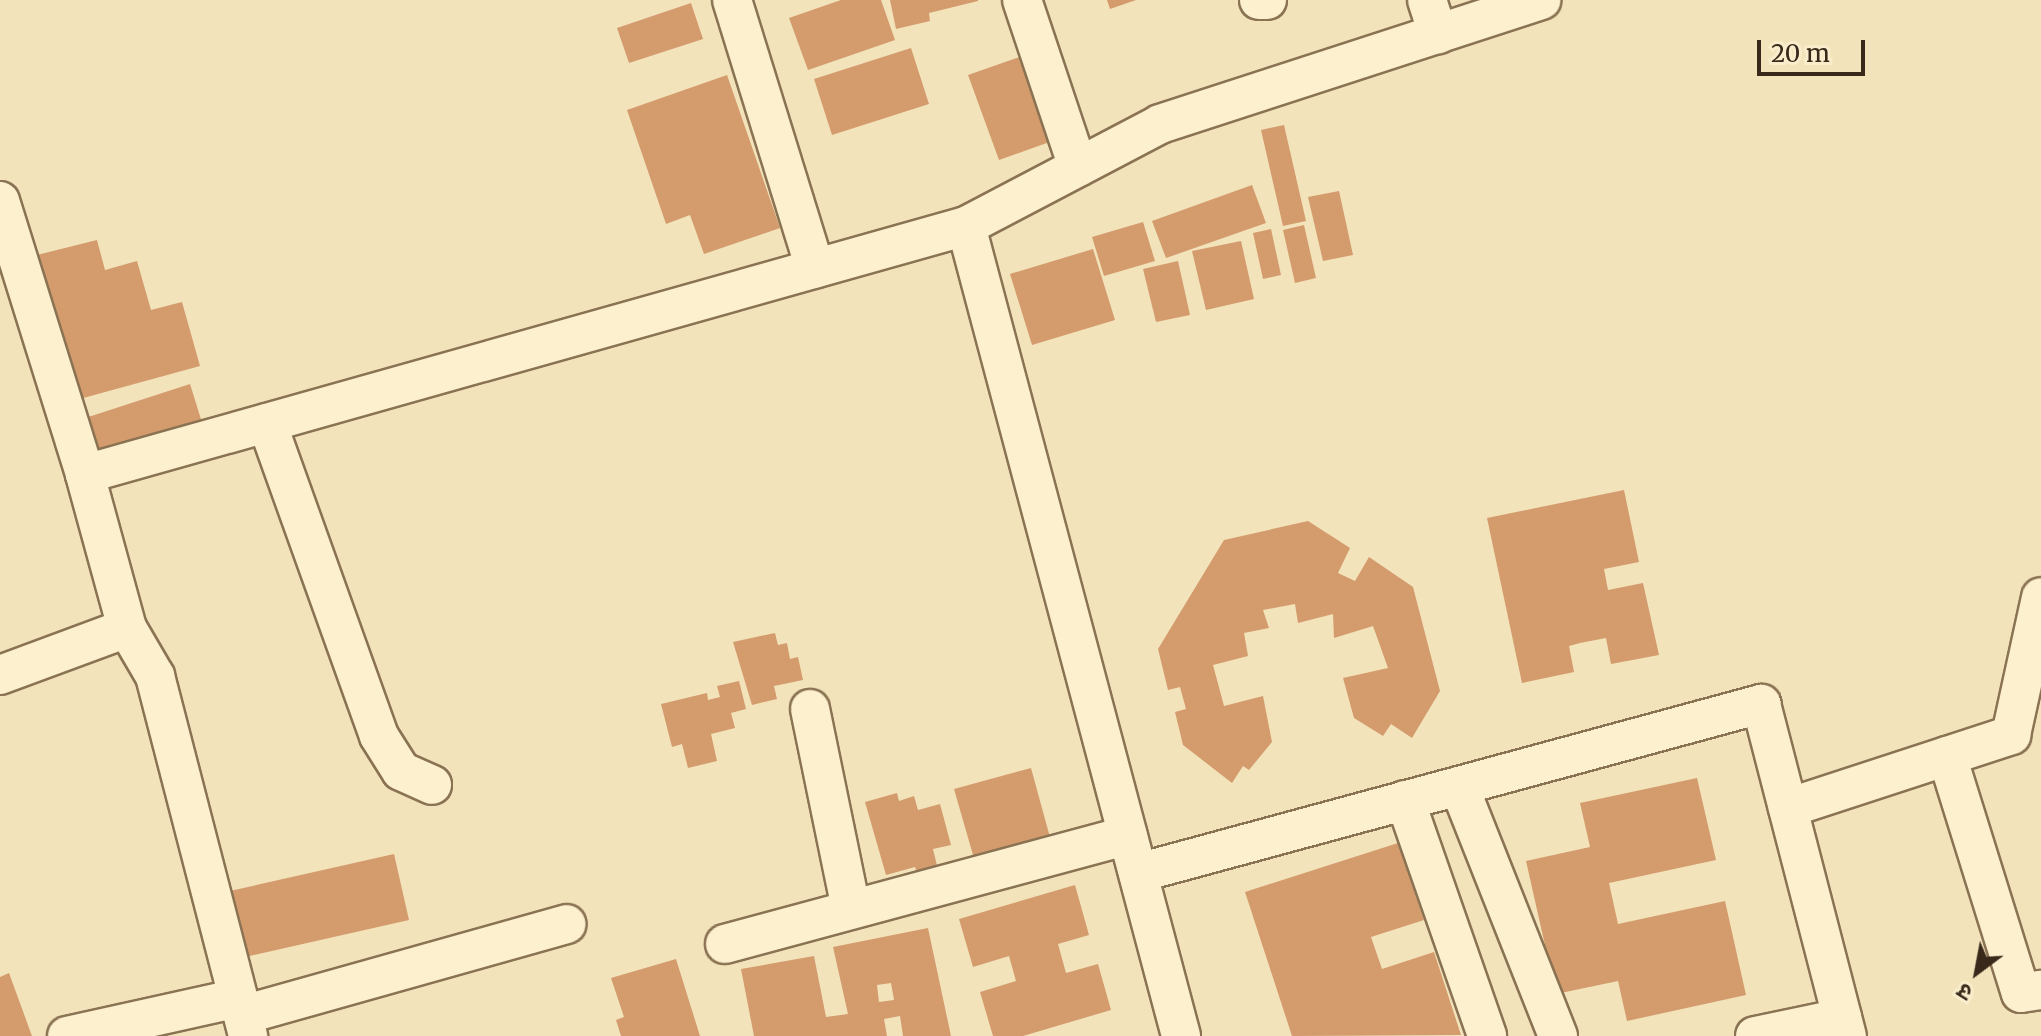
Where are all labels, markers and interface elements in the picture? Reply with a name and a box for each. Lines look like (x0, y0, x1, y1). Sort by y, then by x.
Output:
scale bar (1761, 24, 1869, 74)
text: 20 m (1771, 38, 1830, 69)
north arrow (1937, 932, 2017, 1012)
text: उ (1951, 977, 1977, 1008)

